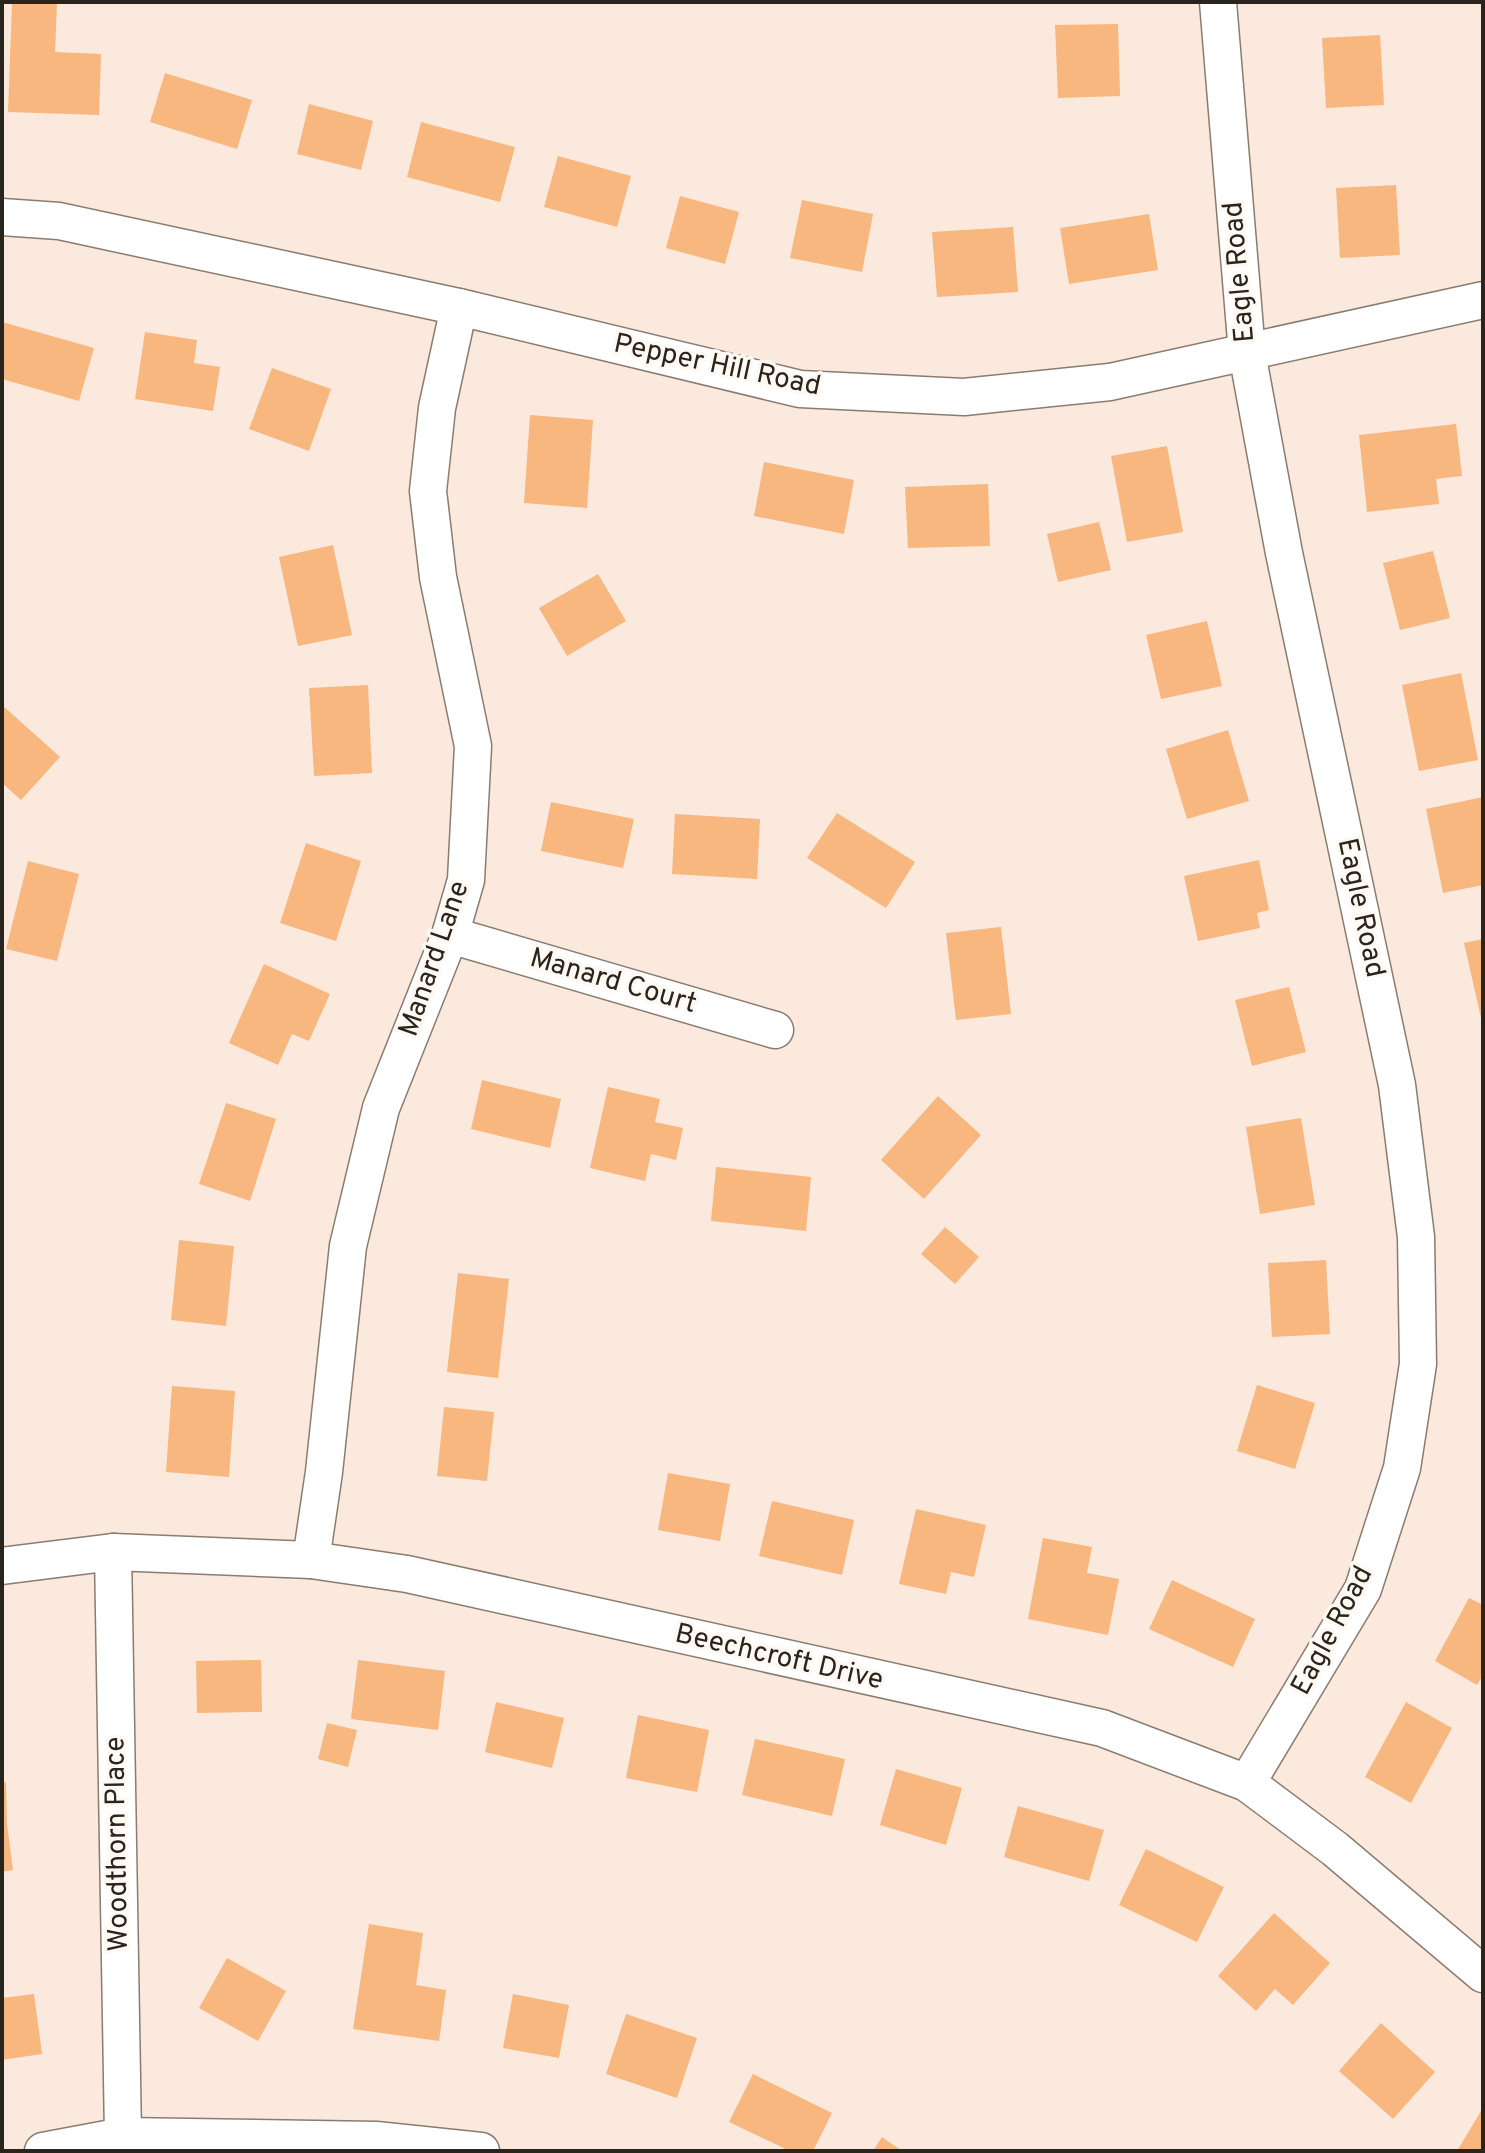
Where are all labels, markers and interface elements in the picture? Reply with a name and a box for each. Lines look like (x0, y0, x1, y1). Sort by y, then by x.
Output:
street label: Eagle Road (1216, 200, 1264, 344)
street label: Pepper Hill Road (610, 326, 824, 406)
street label: Eagle Road (1328, 835, 1392, 981)
street label: Manard Lane (392, 876, 478, 1042)
street label: Manard Court (525, 941, 701, 1023)
street label: Eagle Road (1284, 1560, 1382, 1702)
street label: Beechcroft Drive (671, 1617, 887, 1699)
street label: Woodthorn Place (98, 1736, 138, 1952)

